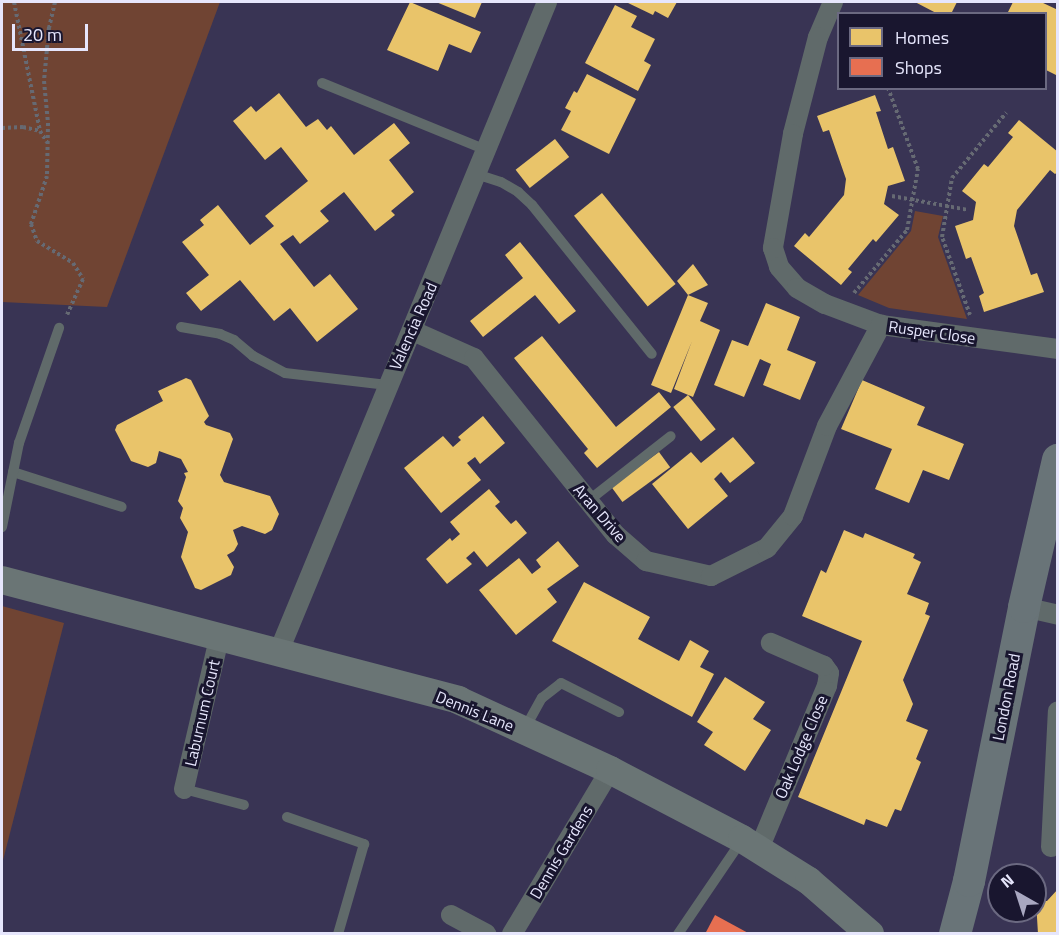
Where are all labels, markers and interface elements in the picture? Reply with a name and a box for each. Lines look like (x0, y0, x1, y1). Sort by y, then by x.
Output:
scale bar (15, 12, 92, 50)
legend (837, 12, 1047, 90)
text: 20 m (23, 21, 62, 48)
text: Homes (895, 24, 949, 51)
text: Shops (895, 54, 942, 81)
street label: Valencia Road (385, 279, 441, 373)
street label: Rusper Close (887, 316, 977, 348)
street label: Aran Drive (570, 480, 630, 546)
street label: London Road (988, 652, 1024, 742)
street label: Laburnum Court (180, 658, 224, 768)
street label: Dennis Lane (433, 687, 517, 735)
street label: Oak Lodge Close (771, 692, 831, 802)
street label: Dennis Gardens (526, 802, 596, 902)
north arrow (987, 863, 1047, 923)
text: N (995, 868, 1019, 893)

